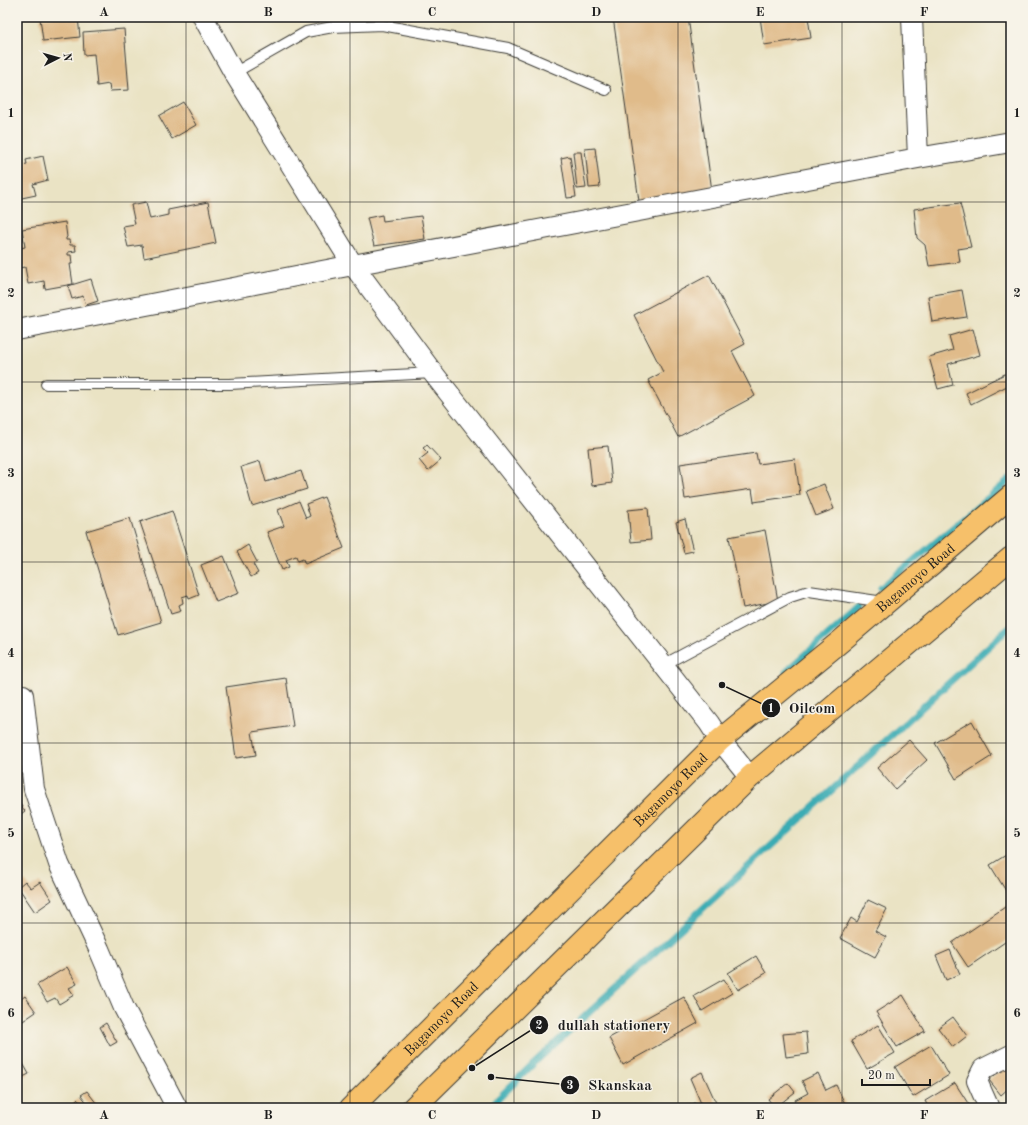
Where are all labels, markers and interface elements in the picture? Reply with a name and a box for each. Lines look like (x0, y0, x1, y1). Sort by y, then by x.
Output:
text: A (99, 6, 109, 19)
text: B (263, 6, 273, 19)
text: C (428, 6, 436, 19)
text: D (591, 6, 601, 19)
text: E (756, 6, 765, 19)
text: F (920, 6, 929, 19)
north arrow (38, 38, 78, 78)
text: N (61, 52, 72, 62)
text: 1 (7, 107, 15, 120)
text: 1 (1013, 107, 1021, 120)
text: 2 (7, 287, 15, 300)
text: 2 (1013, 287, 1021, 300)
text: 3 (7, 467, 15, 480)
text: 3 (1013, 467, 1021, 480)
street label: Bagamoyo Road (874, 541, 958, 616)
text: 4 (7, 647, 15, 660)
text: 4 (1013, 647, 1021, 660)
callout: Oilcom (761, 695, 844, 722)
text: Oilcom (789, 702, 835, 717)
text: 1 (768, 703, 774, 715)
street label: Bagamoyo Road (631, 751, 711, 830)
text: 5 (7, 827, 15, 840)
text: 5 (1013, 827, 1021, 840)
street label: Bagamoyo Road (402, 979, 481, 1059)
text: 6 (7, 1007, 15, 1020)
text: 6 (1013, 1007, 1021, 1020)
callout: dullah stationery (529, 1011, 678, 1038)
text: dullah stationery (558, 1019, 670, 1034)
text: 2 (536, 1020, 543, 1032)
scale bar (862, 1061, 930, 1087)
text: 20 m (868, 1070, 895, 1082)
callout: Skanskaa (560, 1071, 659, 1098)
text: Skanskaa (588, 1079, 652, 1094)
text: 3 (567, 1080, 574, 1092)
text: A (99, 1109, 109, 1122)
text: B (263, 1109, 273, 1122)
text: C (428, 1109, 436, 1122)
text: D (591, 1109, 601, 1122)
text: E (756, 1109, 765, 1122)
text: F (920, 1109, 929, 1122)

